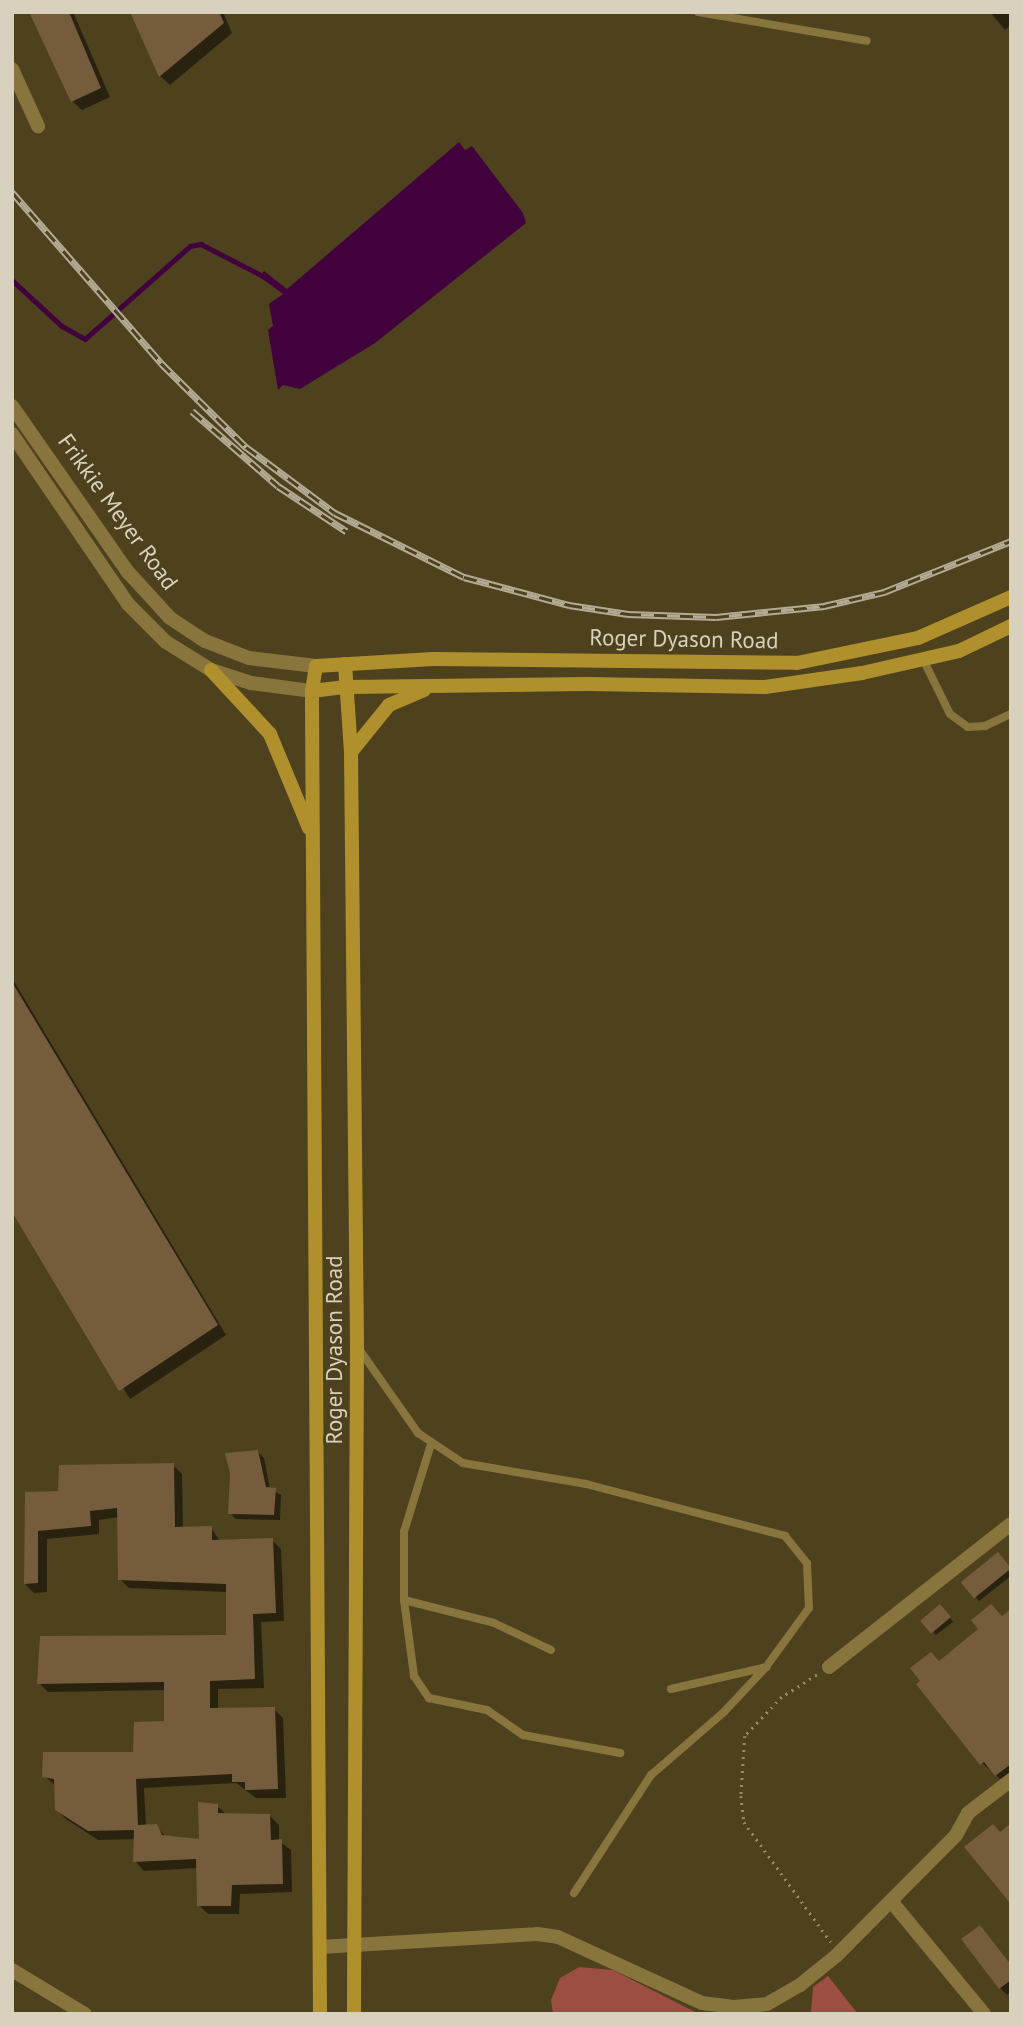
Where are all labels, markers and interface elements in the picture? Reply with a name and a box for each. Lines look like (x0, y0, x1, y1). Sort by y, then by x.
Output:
street label: Frikkie Meyer Road (52, 429, 184, 595)
street label: Roger Dyason Road (589, 624, 779, 654)
street label: Roger Dyason Road (320, 1255, 348, 1445)

